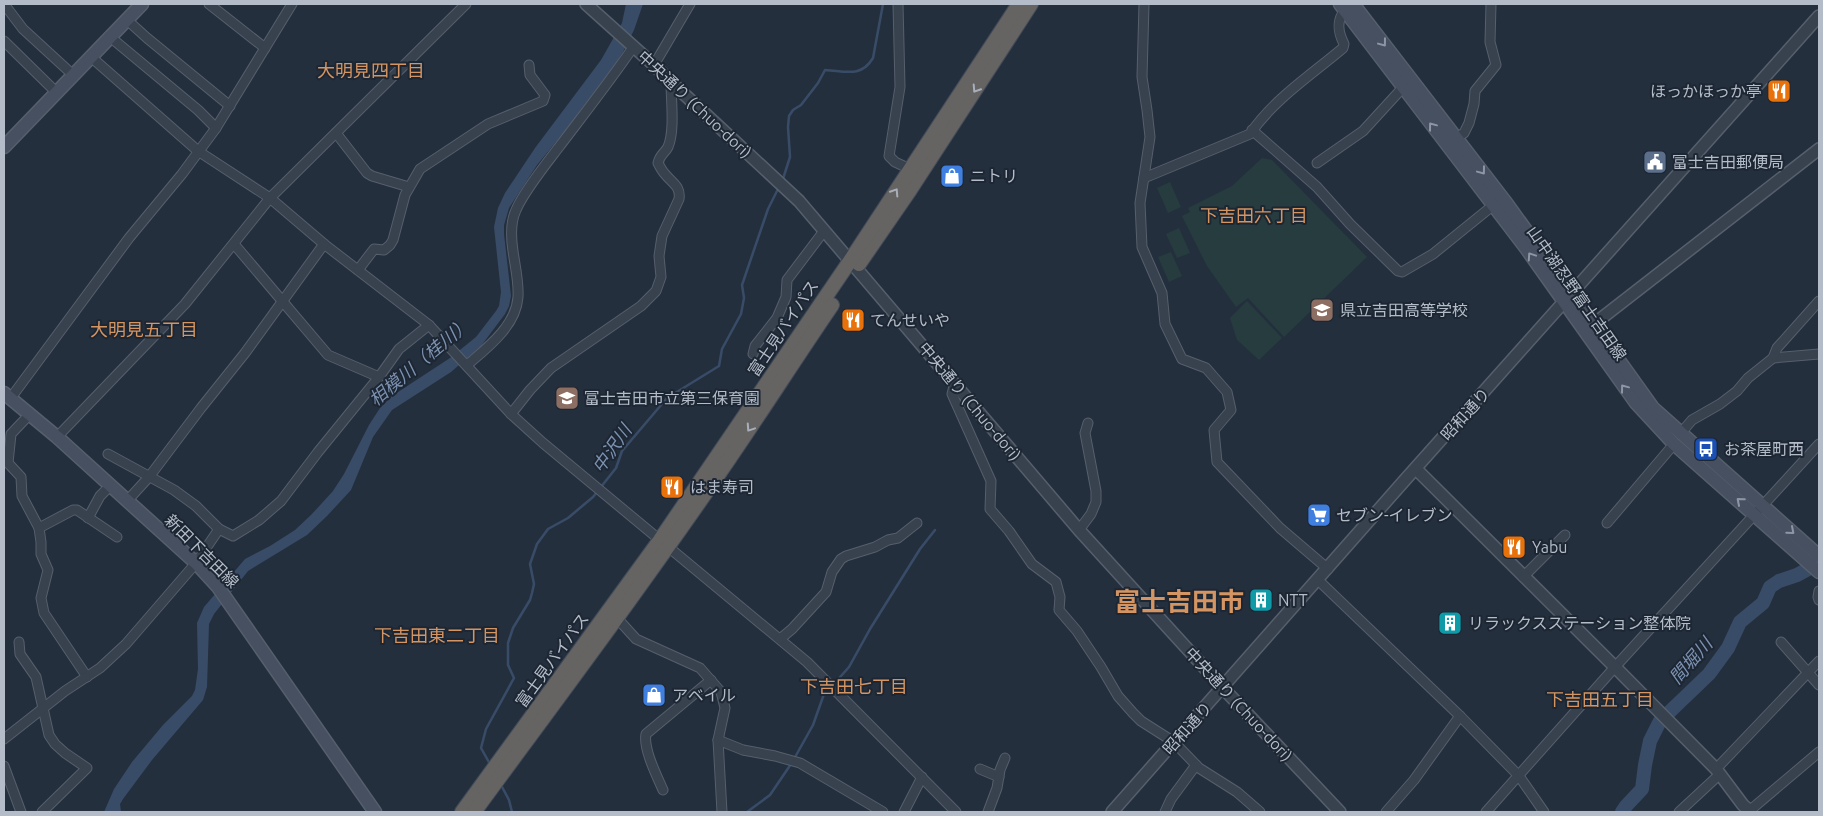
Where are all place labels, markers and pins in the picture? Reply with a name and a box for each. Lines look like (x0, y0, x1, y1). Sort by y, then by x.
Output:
restaurant icon: ほっかほっか亭 (1766, 78, 1792, 104)
place label: ほっかほっか亭 (1650, 82, 1762, 100)
public building icon: 富士吉田郵便局 (1642, 149, 1668, 175)
place label: 富士吉田郵便局 (1672, 153, 1784, 171)
shop icon: ニトリ (939, 163, 965, 189)
place label: ニトリ (970, 167, 1018, 185)
school or university icon: 県立吉田高等学校 (1309, 297, 1335, 323)
place label: 県立吉田高等学校 (1340, 301, 1468, 319)
restaurant icon: てんせいや (840, 307, 866, 333)
place label: てんせいや (870, 311, 950, 329)
school or university icon: 富士吉田市立第三保育園 (554, 385, 580, 411)
place label: 富士吉田市立第三保育園 (584, 389, 760, 407)
bus stop icon: お茶屋町西 (1693, 436, 1719, 462)
place label: お茶屋町西 (1724, 440, 1804, 458)
restaurant icon: はま寿司 (659, 474, 685, 500)
place label: はま寿司 (690, 478, 754, 496)
supermarket icon: セブン-イレブン (1306, 502, 1332, 528)
place label: セブン-イレブン (1336, 506, 1453, 524)
restaurant icon: Yabu (1501, 534, 1527, 560)
place label: Yabu (1532, 538, 1567, 556)
building icon: NTT (1248, 587, 1274, 613)
place label: NTT (1278, 591, 1308, 609)
building icon: リラックスステーション整体院 (1437, 610, 1463, 636)
place label: リラックスステーション整体院 (1468, 614, 1691, 632)
shop icon: アベイル (641, 682, 667, 708)
place label: アベイル (672, 686, 736, 704)

